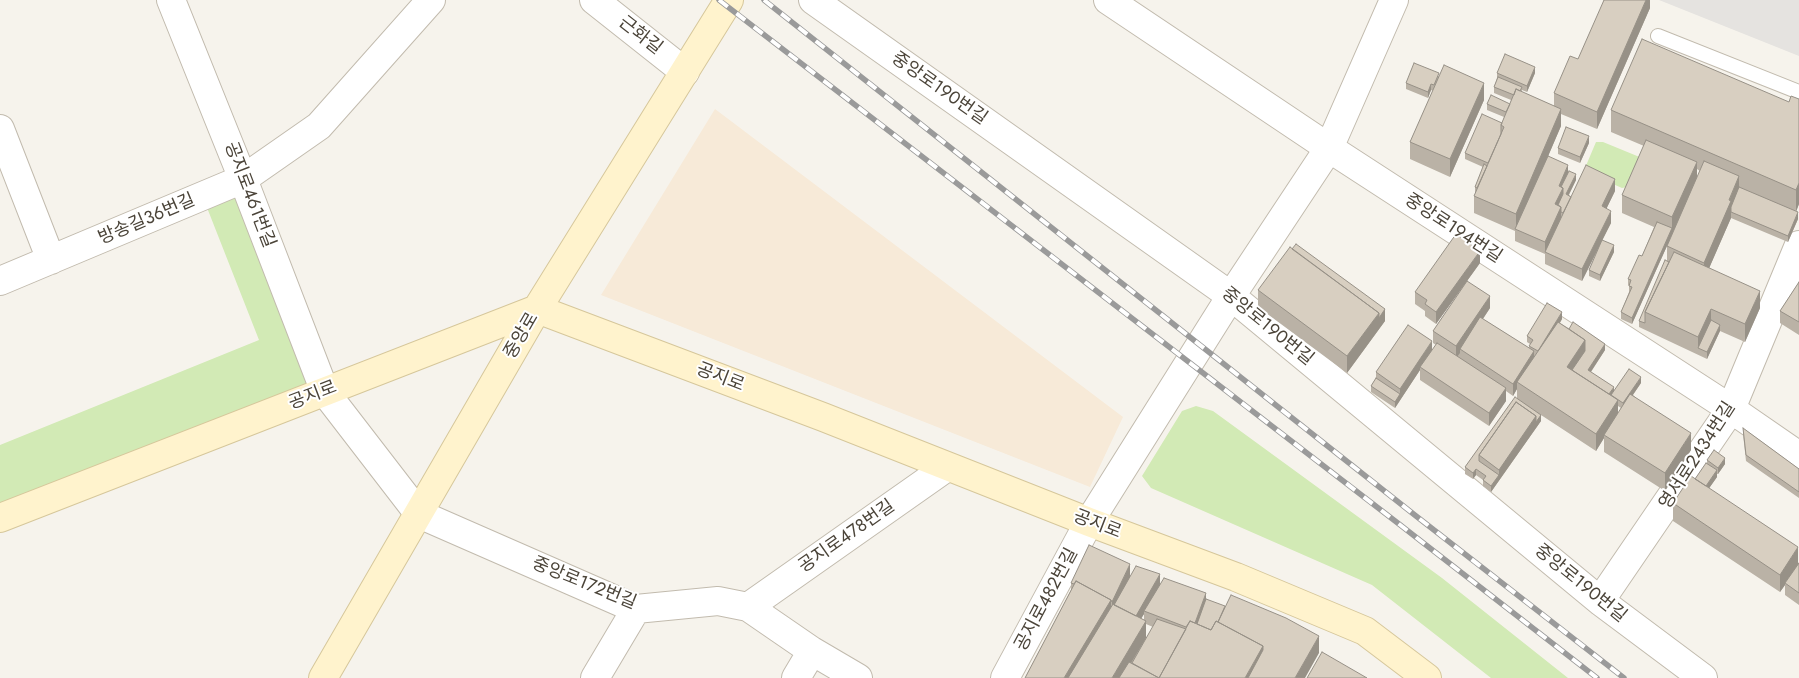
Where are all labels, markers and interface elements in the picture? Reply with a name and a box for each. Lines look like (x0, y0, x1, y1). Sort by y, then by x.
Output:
street label: 근화길 (614, 12, 666, 60)
street label: 중앙로190번길 (887, 48, 991, 130)
street label: 공지로461번길 (219, 139, 279, 251)
street label: 방송길36번길 (95, 190, 199, 250)
street label: 중앙로194번길 (1400, 190, 1506, 268)
street label: 중앙로190번길 (1217, 283, 1317, 371)
street label: 중앙로 (500, 309, 544, 363)
street label: 공지로 (693, 359, 747, 397)
street label: 공지로 (286, 377, 340, 415)
street label: 영서로2434번길 (1655, 398, 1741, 514)
street label: 공지로478번길 (795, 496, 899, 578)
street label: 공지로 (1070, 506, 1124, 544)
street label: 중앙로190번길 (1530, 540, 1630, 628)
street label: 공지로482번길 (1011, 545, 1083, 655)
street label: 중앙로172번길 (529, 553, 639, 615)

